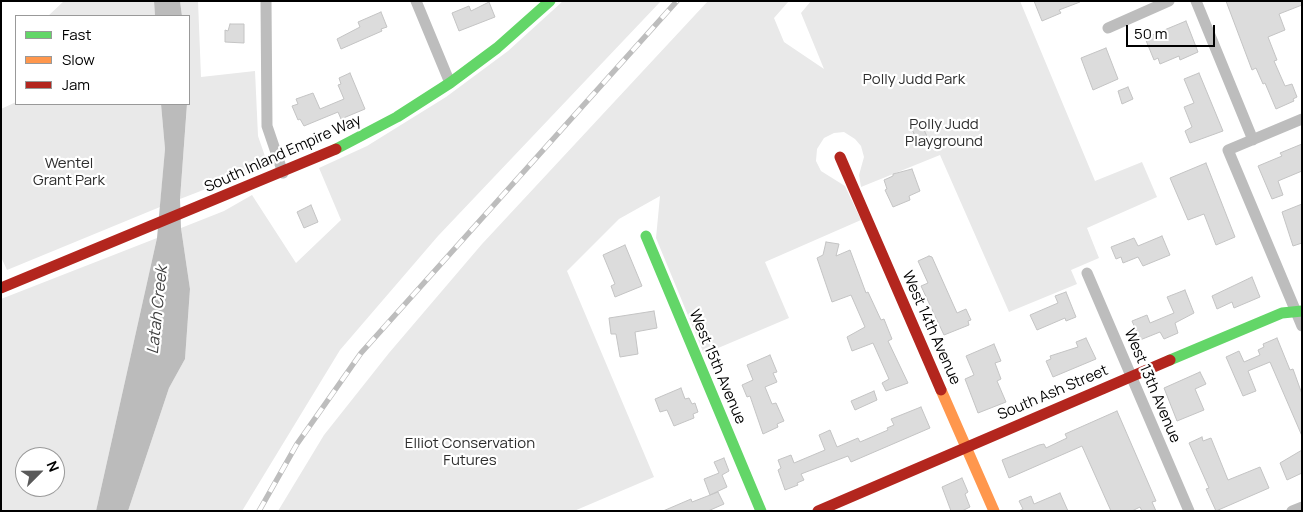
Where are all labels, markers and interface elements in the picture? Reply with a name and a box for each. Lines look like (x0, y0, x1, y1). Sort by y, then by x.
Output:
legend (15, 15, 190, 105)
scale bar (1128, 15, 1217, 47)
text: 50 m (1134, 23, 1168, 44)
text: Fast (62, 24, 91, 45)
text: Slow (62, 49, 95, 70)
park label: Polly Judd Park (863, 71, 965, 89)
text: Jam (62, 74, 90, 95)
street label: South Inland Empire Way (202, 111, 364, 197)
park label: Polly Judd Playground (905, 116, 983, 151)
park label: Wentel Grant Park (33, 155, 105, 190)
water label: Latah Creek (144, 265, 172, 355)
street label: West 14th Avenue (898, 268, 964, 388)
street label: West 15th Avenue (685, 307, 749, 427)
street label: West 13th Avenue (1120, 326, 1184, 446)
street label: South Ash Street (995, 362, 1111, 424)
park label: Elliot Conservation Futures (405, 435, 535, 470)
north arrow (15, 447, 65, 497)
text: N (43, 458, 64, 475)

